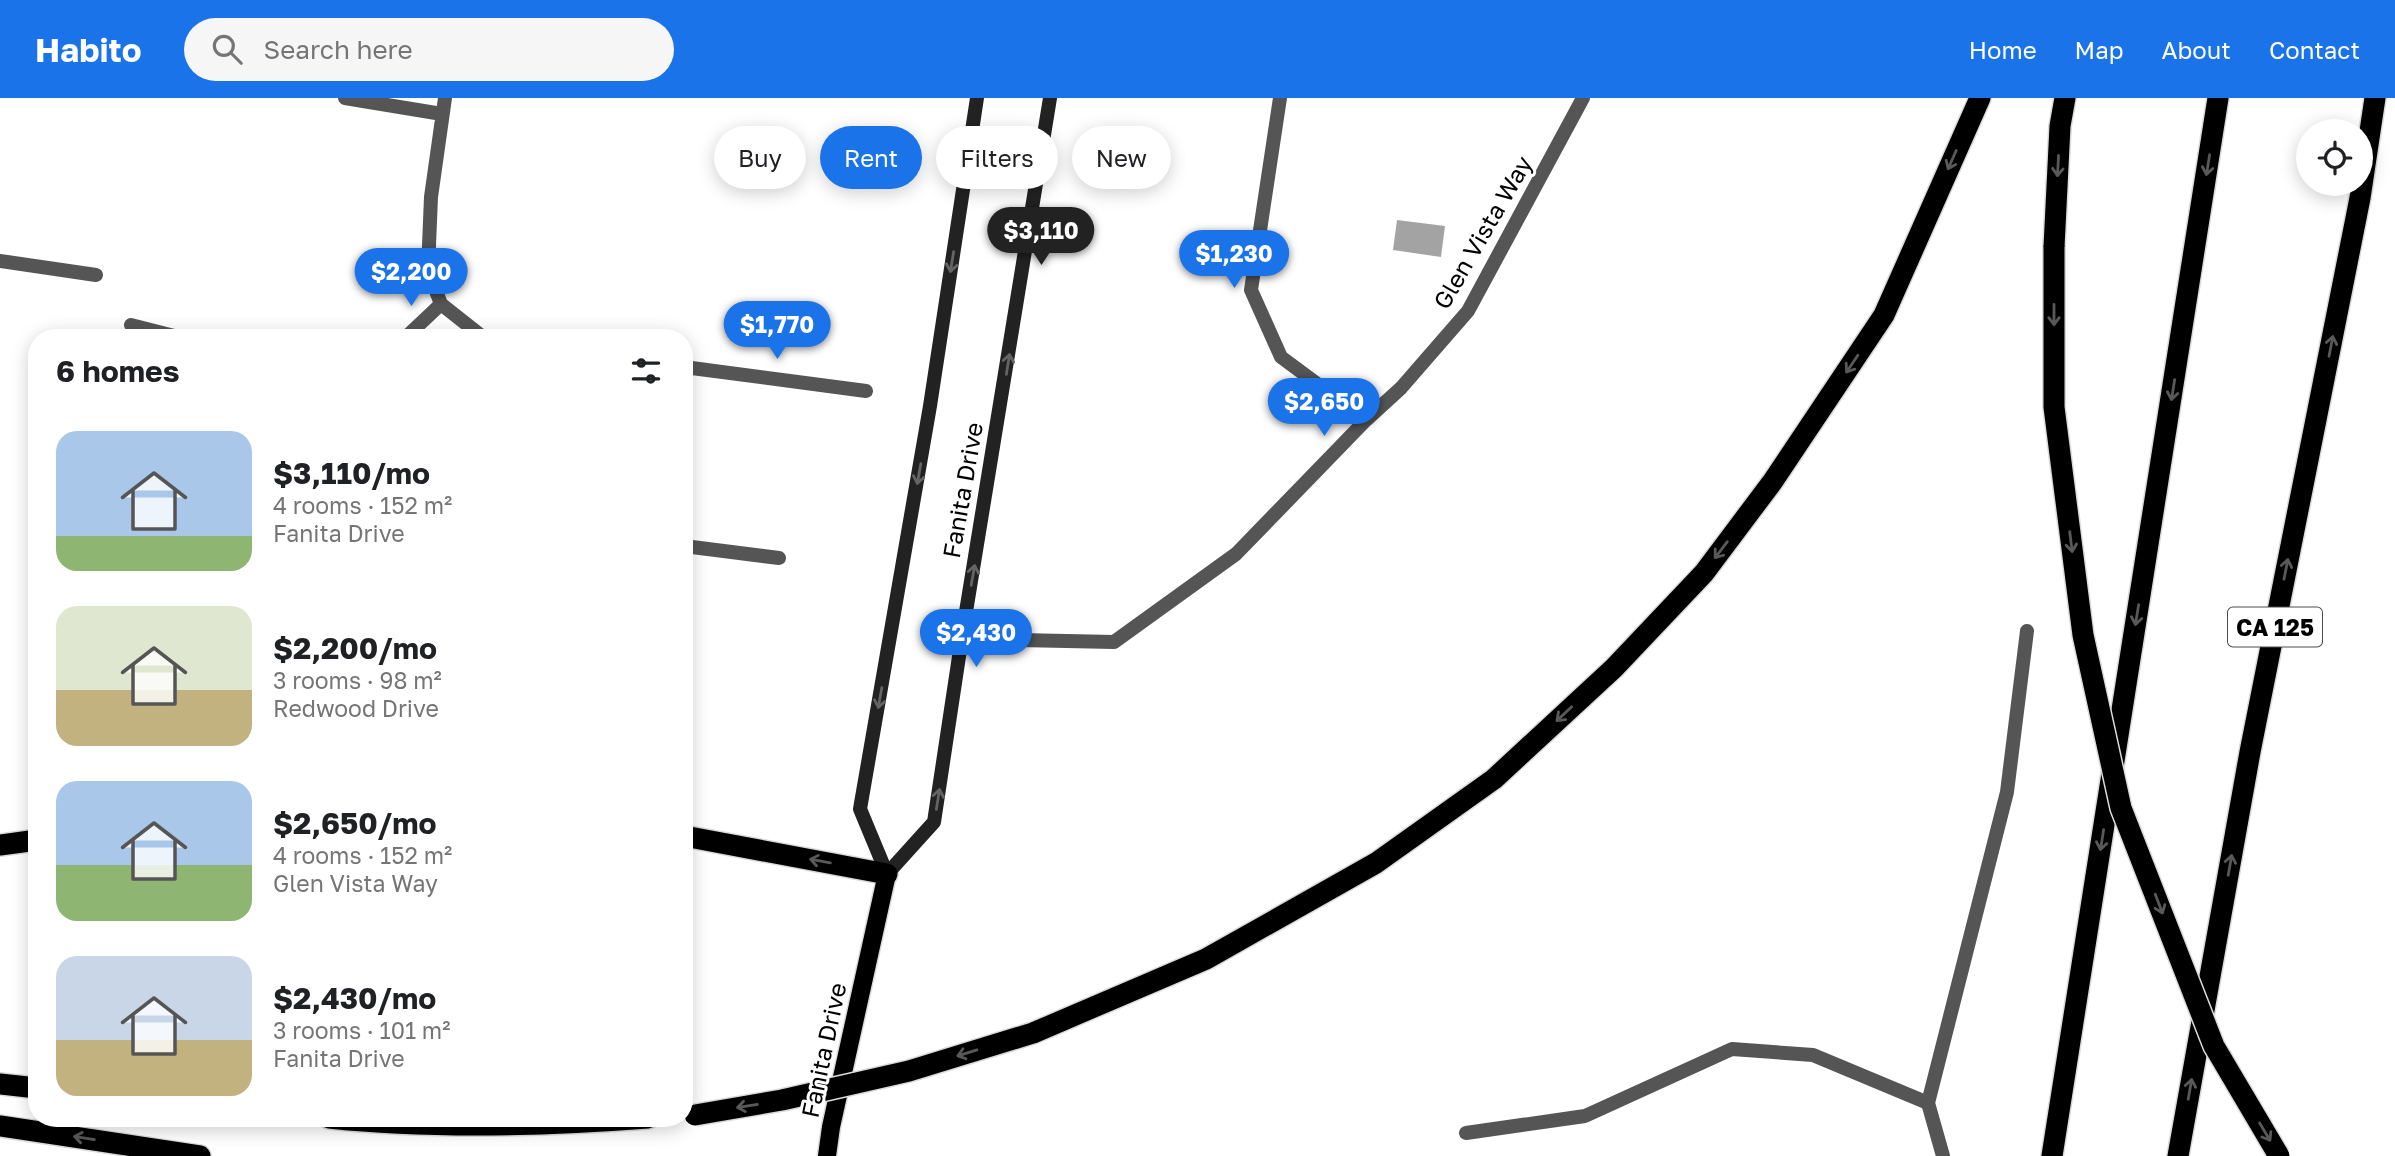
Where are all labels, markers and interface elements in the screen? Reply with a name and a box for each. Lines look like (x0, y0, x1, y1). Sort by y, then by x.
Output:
search box (184, 18, 674, 81)
text: Habito (35, 30, 142, 69)
icon: search (208, 30, 246, 68)
text: Search here (264, 34, 413, 65)
text: Home (1969, 35, 2037, 64)
text: Map (2075, 35, 2124, 64)
text: About (2162, 35, 2231, 64)
text: Contact (2269, 35, 2360, 64)
map controls (2296, 119, 2373, 196)
button: locate (2296, 119, 2373, 196)
chip: Buy (714, 126, 806, 189)
chip: Rent (820, 126, 922, 189)
chip: Filters (936, 126, 1058, 189)
chip: New (1072, 126, 1171, 189)
one-way arrow (1945, 149, 1958, 171)
street label: Glen Vista Way (1426, 150, 1538, 314)
one-way arrow (2051, 154, 2064, 177)
one-way arrow (2201, 154, 2214, 176)
pin: $3,110 (984, 208, 1098, 267)
text: $3,110 (1003, 216, 1079, 244)
pin: $1,230 (1177, 230, 1291, 290)
text: $1,230 (1195, 239, 1273, 267)
pin: $2,200 (354, 248, 468, 308)
one-way arrow (945, 251, 958, 273)
text: $2,200 (371, 257, 451, 285)
pin: $1,770 (720, 302, 834, 361)
one-way arrow (2047, 304, 2061, 327)
text: $1,770 (740, 310, 814, 338)
one-way arrow (2324, 335, 2338, 358)
icon: filters (627, 352, 665, 390)
text: 6 homes (56, 353, 179, 389)
one-way arrow (1002, 353, 1015, 376)
one-way arrow (1844, 354, 1859, 373)
pin: $2,650 (1267, 378, 1381, 438)
one-way arrow (2166, 378, 2179, 401)
text: $2,650 (1284, 387, 1364, 415)
street label: Fanita Drive (936, 420, 988, 560)
text: $3,110/mo (273, 455, 430, 491)
icon: home (112, 459, 196, 543)
one-way arrow (912, 462, 925, 485)
text: 4 rooms · 152 m² (273, 491, 452, 519)
text: Fanita Drive (273, 519, 404, 547)
one-way arrow (2065, 530, 2078, 553)
one-way arrow (1714, 540, 1728, 559)
one-way arrow (2280, 558, 2294, 581)
one-way arrow (967, 564, 980, 586)
one-way arrow (2130, 603, 2143, 626)
road number: CA 125 (2228, 607, 2322, 646)
pin: $2,430 (919, 610, 1033, 669)
text: $2,430 (936, 618, 1016, 646)
text: $2,200/mo (273, 630, 437, 666)
icon: home (112, 634, 196, 718)
text: 3 rooms · 98 m² (273, 666, 442, 694)
one-way arrow (873, 686, 886, 709)
text: Redwood Drive (273, 694, 439, 722)
one-way arrow (1555, 706, 1573, 722)
one-way arrow (932, 789, 945, 811)
text: $2,650/mo (273, 805, 437, 841)
icon: home (112, 809, 196, 893)
one-way arrow (2095, 828, 2108, 851)
text: 4 rooms · 152 m² (273, 841, 452, 869)
one-way arrow (809, 854, 832, 867)
one-way arrow (2224, 854, 2237, 877)
text: Glen Vista Way (273, 869, 438, 897)
one-way arrow (2153, 893, 2166, 915)
text: $2,430/mo (273, 980, 436, 1016)
street label: Fanita Drive (795, 980, 851, 1120)
icon: home (112, 984, 196, 1068)
text: 3 rooms · 101 m² (273, 1016, 450, 1044)
text: Fanita Drive (273, 1044, 404, 1072)
one-way arrow (957, 1047, 979, 1060)
one-way arrow (2184, 1078, 2197, 1101)
one-way arrow (736, 1100, 758, 1113)
one-way arrow (2258, 1122, 2272, 1142)
one-way arrow (74, 1132, 96, 1145)

